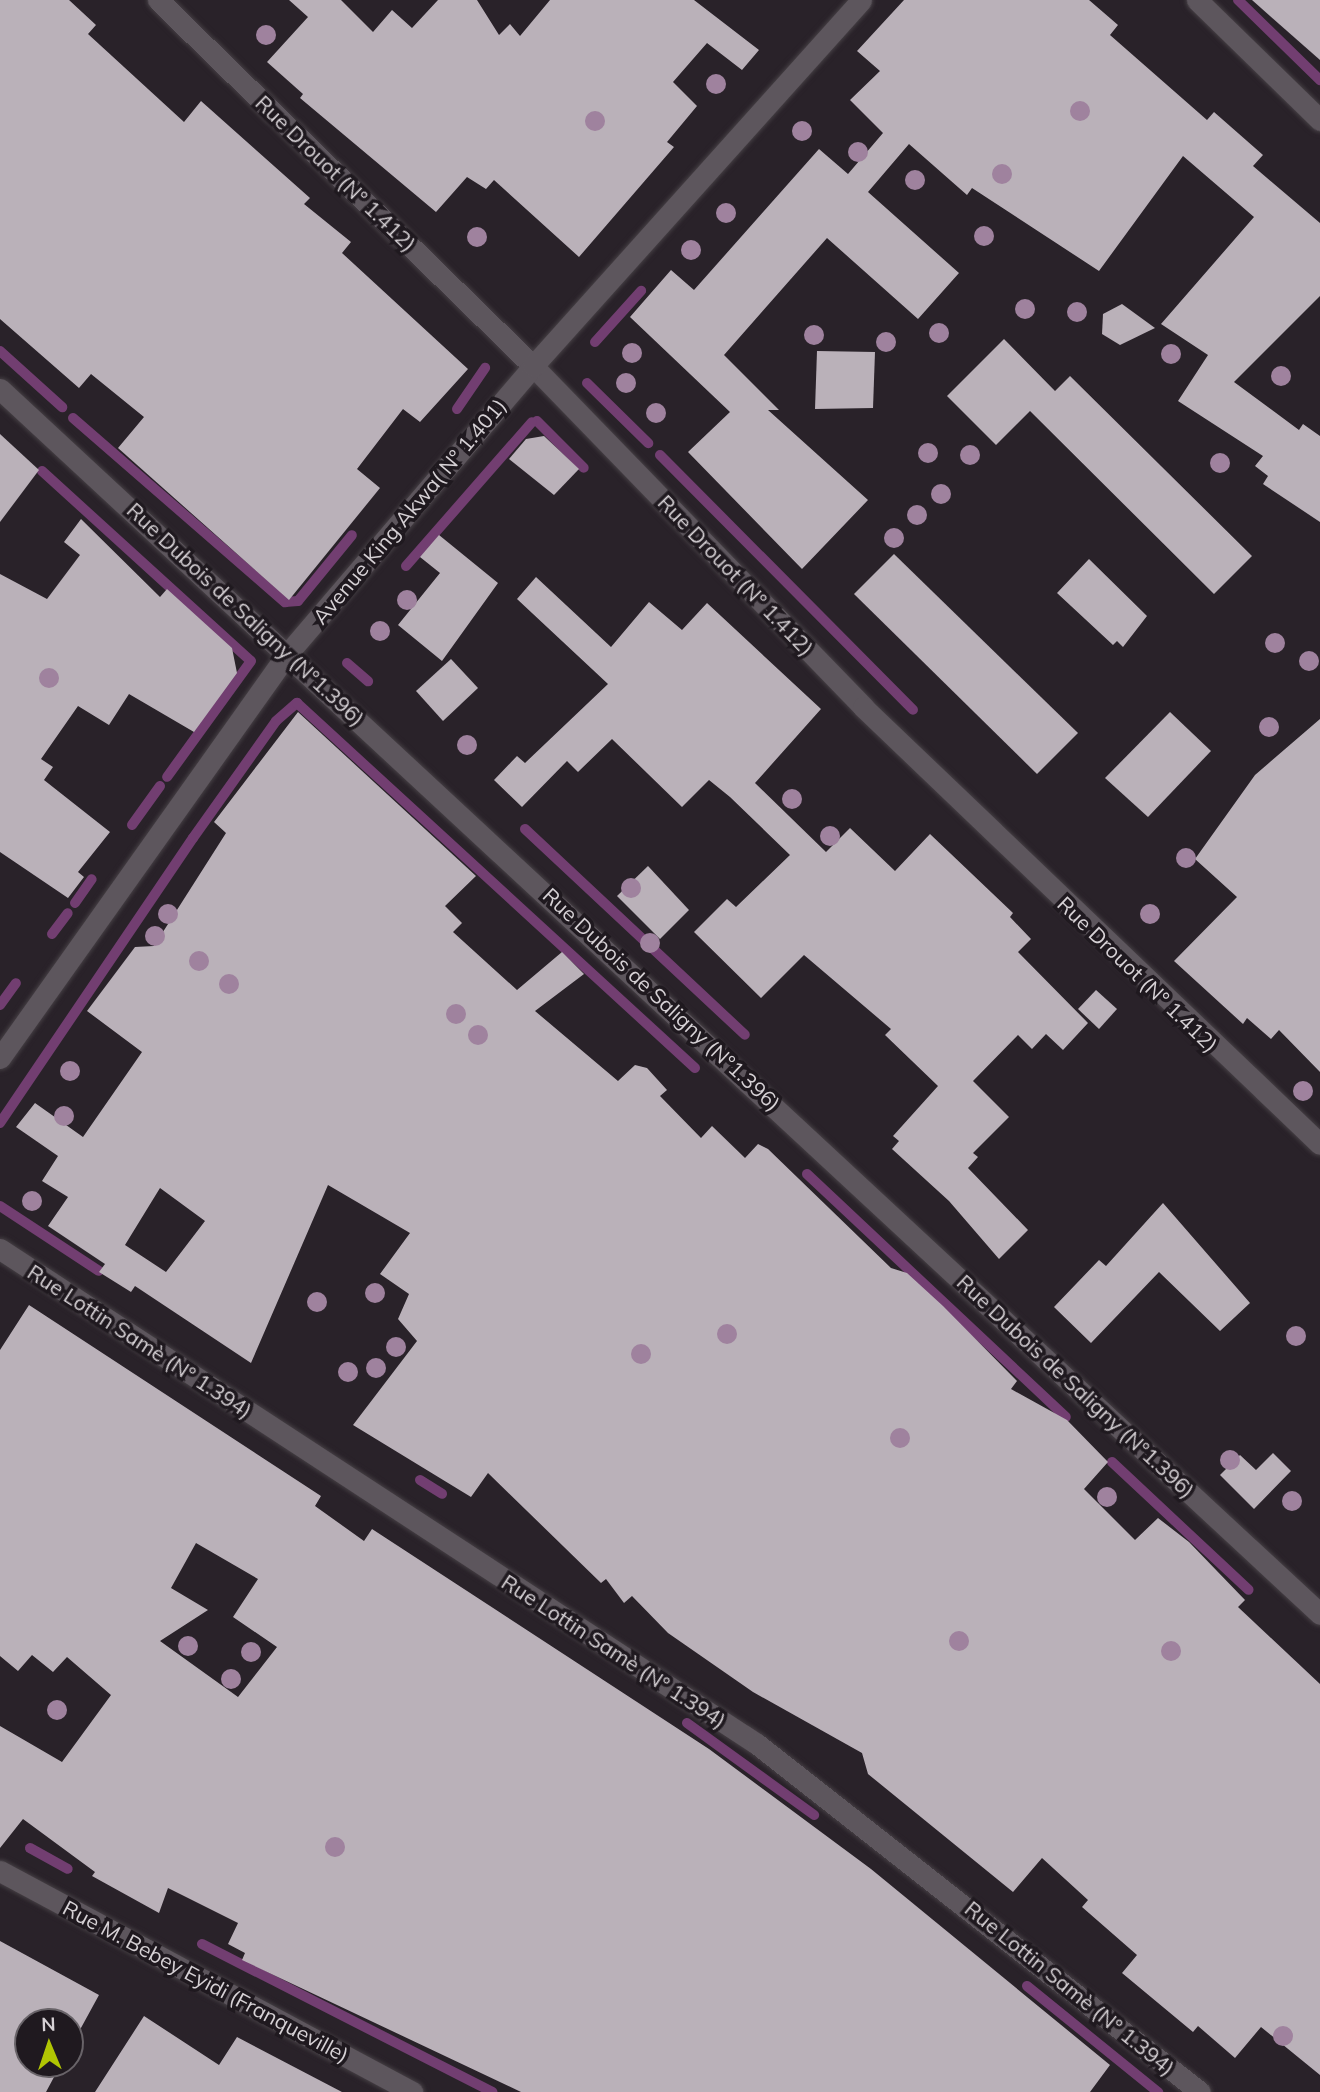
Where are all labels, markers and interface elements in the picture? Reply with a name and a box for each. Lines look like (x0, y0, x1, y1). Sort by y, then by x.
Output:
street label: Rue Drouot (N° 1.412) (251, 90, 421, 256)
street label: Avenue King Akwa( N° 1.401) (307, 393, 511, 629)
street label: Rue Drouot (N° 1.412) (653, 490, 819, 660)
street label: Rue Dubois de Saligny (N°1.396) (122, 497, 370, 731)
street label: Rue Dubois de Saligny (N°1.396) (538, 882, 786, 1116)
street label: Rue Drouot (N° 1.412) (1053, 891, 1223, 1057)
street label: Rue Lottin Samè (N° 1.394) (23, 1259, 257, 1423)
street label: Rue Dubois de Saligny (N°1.396) (952, 1269, 1200, 1503)
street label: Rue Lottin Samè (N° 1.394) (497, 1569, 731, 1733)
street label: Rue M. Bebey Eyidi (Franqueville) (59, 1895, 353, 2067)
street label: Rue Lottin Samè (N° 1.394) (960, 1896, 1180, 2080)
north arrow (14, 2008, 84, 2078)
text: N (41, 2012, 56, 2036)

